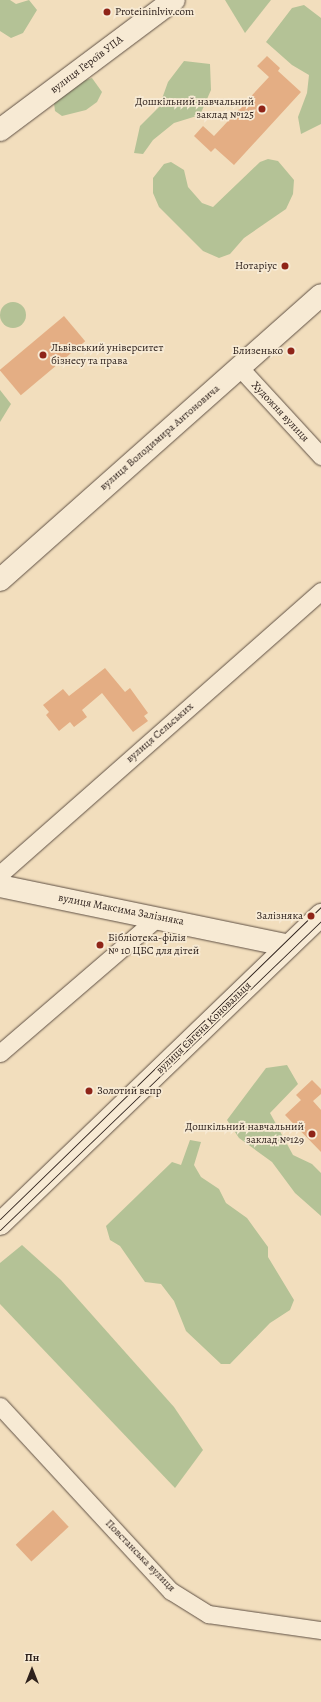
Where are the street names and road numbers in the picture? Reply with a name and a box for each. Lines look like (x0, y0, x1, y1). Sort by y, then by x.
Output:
street label: вулиця Героїв УПА (48, 33, 126, 97)
street label: Художня вулиця (248, 379, 312, 445)
street label: вулиця Володимира Антоновича (97, 382, 223, 494)
street label: вулиця Сельських (124, 700, 196, 766)
street label: вулиця Максима Залізняка (57, 891, 185, 929)
street label: вулиця Євгена Коновальця (154, 979, 254, 1077)
street label: Повстанська вулиця (102, 1517, 178, 1595)

